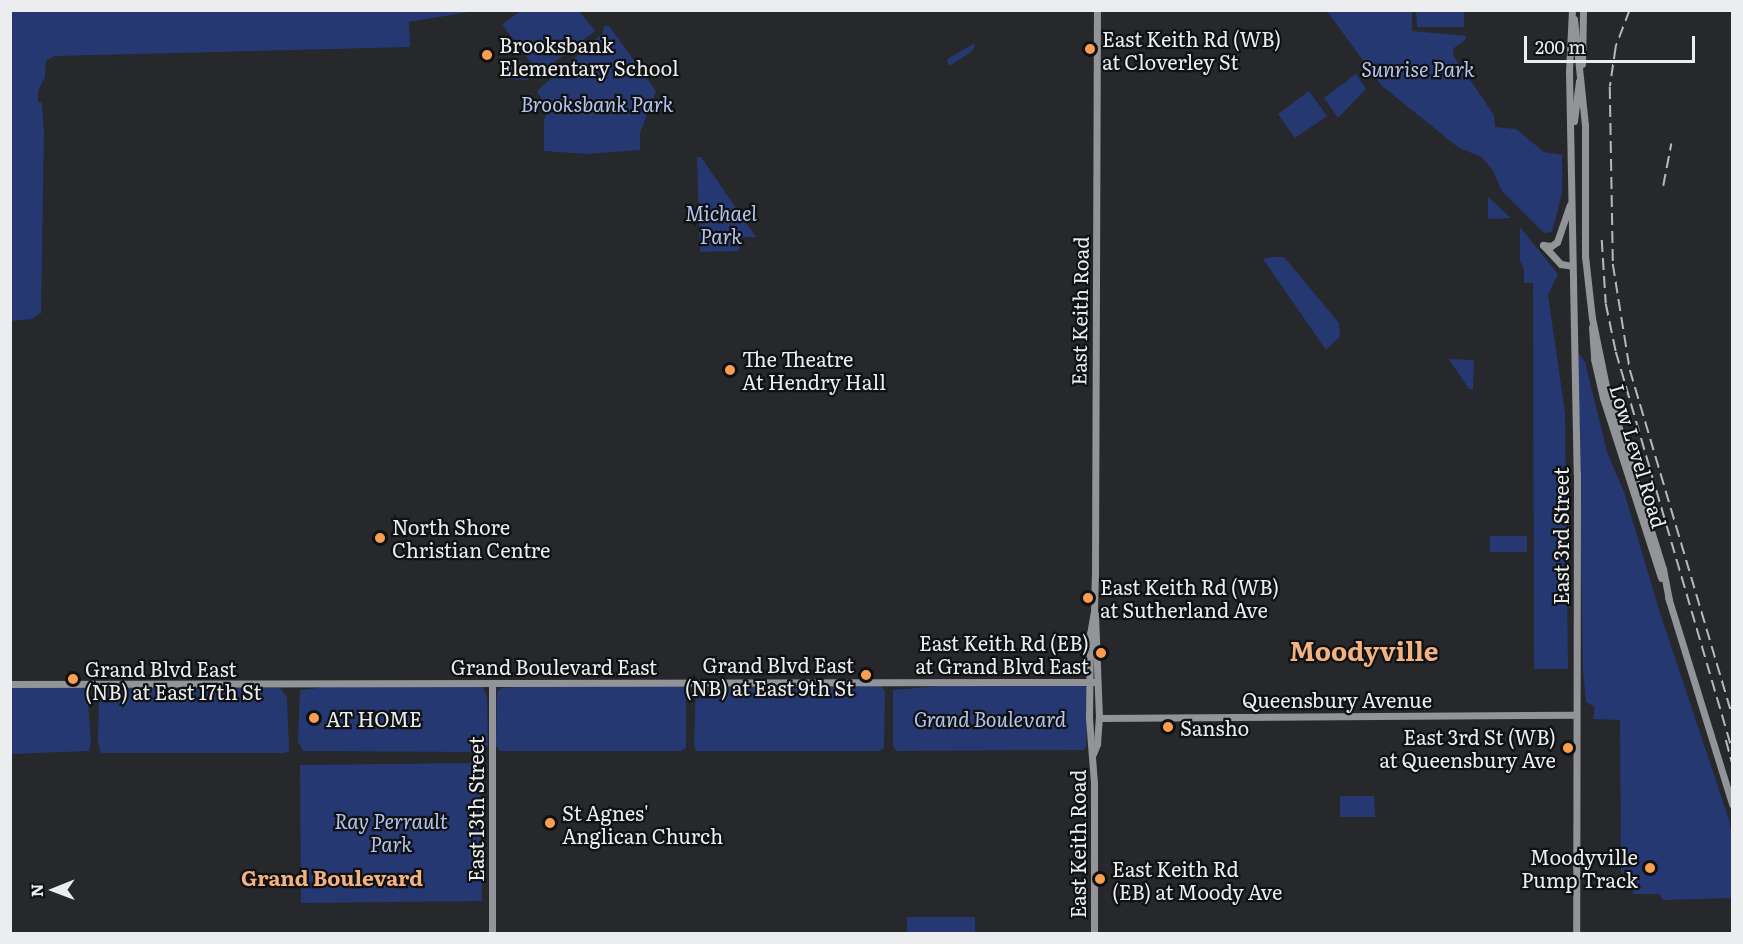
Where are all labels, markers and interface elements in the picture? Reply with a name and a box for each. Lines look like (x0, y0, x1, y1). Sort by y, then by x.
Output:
scale bar (1527, 24, 1698, 62)
place label: East Keith Rd (WB) at Cloverley St (1102, 26, 1281, 73)
place label: Brooksbank Elementary School (499, 32, 679, 79)
text: 200 m (1535, 33, 1586, 60)
marker: East Keith Rd (WB) at Cloverley St (1083, 42, 1097, 56)
marker: Brooksbank Elementary School (480, 48, 494, 62)
park label: Sunrise Park (1361, 56, 1475, 80)
park label: Brooksbank Park (521, 91, 673, 115)
park label: Michael Park (685, 200, 757, 247)
street label: East Keith Road (1066, 236, 1092, 386)
place label: The Theatre At Hendry Hall (742, 346, 886, 393)
marker: The Theatre At Hendry Hall (723, 363, 737, 377)
street label: Low Level Road (1606, 381, 1672, 531)
street label: East 3rd Street (1548, 467, 1572, 605)
place label: North Shore Christian Centre (392, 514, 550, 561)
marker: North Shore Christian Centre (373, 531, 387, 545)
place label: East Keith Rd (WB) at Sutherland Ave (1100, 574, 1279, 621)
marker: East Keith Rd (WB) at Sutherland Ave (1081, 591, 1095, 605)
place label: East Keith Rd (EB) at Grand Blvd East (915, 630, 1089, 677)
district label: Moodyville (1289, 634, 1439, 666)
marker: East Keith Rd (EB) at Grand Blvd East (1094, 646, 1108, 660)
place label: Grand Blvd East (NB) at East 9th St (685, 652, 854, 699)
street label: Grand Boulevard East (451, 654, 657, 678)
place label: Grand Blvd East (NB) at East 17th St (85, 656, 262, 703)
marker: Grand Blvd East (NB) at East 9th St (859, 668, 873, 682)
marker: Grand Blvd East (NB) at East 17th St (66, 672, 80, 686)
street label: Queensbury Avenue (1242, 687, 1432, 711)
place label: AT HOME (326, 706, 422, 730)
park label: Grand Boulevard (914, 706, 1066, 730)
marker: AT HOME (307, 711, 321, 725)
place label: Sansho (1180, 715, 1249, 739)
marker: Sansho (1161, 720, 1175, 734)
place label: East 3rd St (WB) at Queensbury Ave (1379, 724, 1556, 771)
street label: East 13th Street (463, 736, 487, 882)
marker: East 3rd St (WB) at Queensbury Ave (1561, 741, 1575, 755)
street label: East Keith Road (1065, 769, 1089, 919)
place label: St Agnes' Anglican Church (562, 800, 723, 847)
park label: Ray Perrault Park (334, 809, 448, 856)
marker: St Agnes' Anglican Church (543, 816, 557, 830)
place label: Moodyville Pump Track (1521, 844, 1638, 891)
place label: East Keith Rd (EB) at Moody Ave (1112, 856, 1282, 903)
north arrow (24, 860, 84, 920)
marker: Moodyville Pump Track (1643, 861, 1657, 875)
district label: Grand Boulevard (241, 864, 423, 890)
marker: East Keith Rd (EB) at Moody Ave (1093, 872, 1107, 886)
text: N (24, 883, 48, 897)

